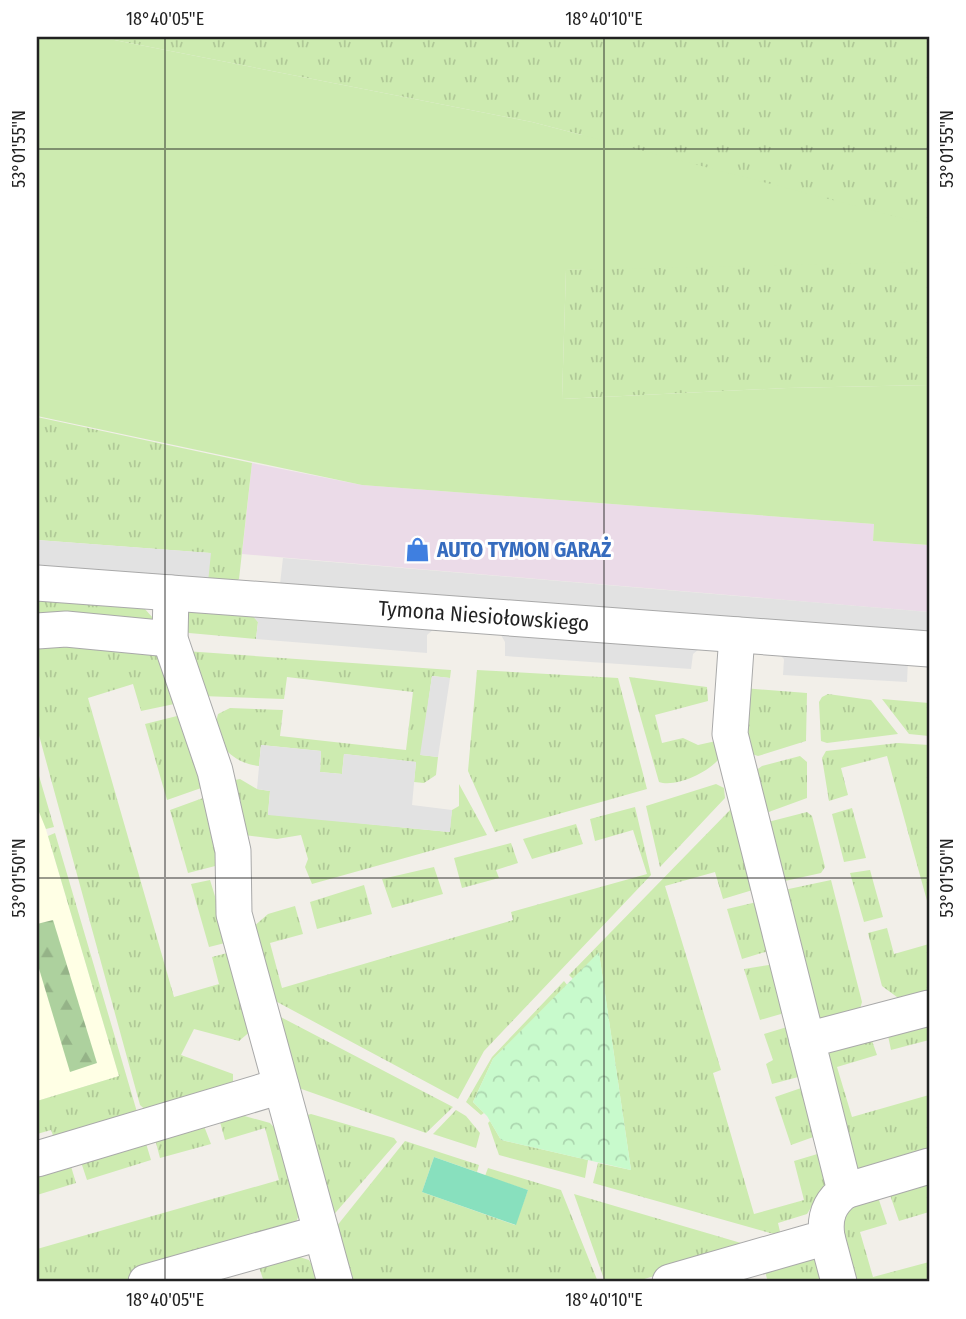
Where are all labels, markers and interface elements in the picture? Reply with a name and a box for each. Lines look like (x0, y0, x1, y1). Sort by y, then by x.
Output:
text: 18°40'05"E (126, 8, 204, 30)
text: 18°40'10"E (565, 8, 643, 30)
text: 53°01'55"N (8, 110, 30, 188)
text: 53°01'55"N (936, 110, 958, 188)
shop icon: AUTO TYMON GARAŻ (403, 536, 431, 564)
place label: AUTO TYMON GARAŻ (436, 536, 611, 563)
street label: Tymona Niesiołowskiego (377, 595, 590, 637)
text: 53°01'50"N (8, 838, 30, 918)
text: 53°01'50"N (936, 838, 958, 918)
text: 18°40'05"E (126, 1289, 204, 1311)
text: 18°40'10"E (565, 1289, 643, 1311)

